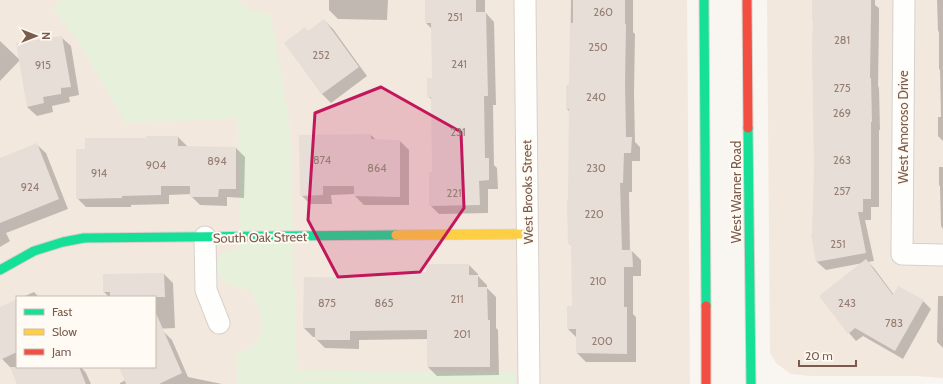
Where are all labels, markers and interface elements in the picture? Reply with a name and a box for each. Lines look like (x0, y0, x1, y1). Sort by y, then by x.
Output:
house number: 260 (593, 5, 613, 19)
house number: 251 (447, 10, 463, 24)
north arrow (16, 16, 56, 56)
text: N (39, 32, 53, 40)
house number: 281 (834, 33, 850, 47)
house number: 250 (588, 40, 608, 54)
house number: 252 (312, 48, 330, 62)
house number: 241 (451, 57, 467, 71)
house number: 915 (35, 58, 51, 72)
street label: West Amoroso Drive (895, 70, 911, 184)
house number: 275 (833, 81, 851, 95)
house number: 240 (586, 90, 606, 104)
house number: 269 (833, 106, 851, 120)
house number: 231 (450, 125, 466, 139)
street label: West Brooks Street (518, 139, 536, 244)
street label: West Warner Road (728, 141, 744, 243)
house number: 874 (313, 153, 332, 167)
house number: 263 (833, 153, 851, 167)
house number: 894 (207, 154, 227, 168)
house number: 904 (146, 158, 167, 172)
house number: 864 (367, 161, 387, 175)
house number: 230 (586, 161, 606, 175)
house number: 914 (91, 166, 108, 180)
house number: 924 (21, 180, 40, 194)
house number: 257 (833, 184, 851, 198)
house number: 221 (446, 186, 462, 200)
house number: 220 (584, 207, 604, 221)
street label: South Oak Street (213, 228, 308, 246)
house number: 251 (830, 237, 846, 251)
house number: 210 (589, 274, 607, 288)
house number: 211 (451, 292, 463, 306)
legend (16, 296, 156, 368)
house number: 875 (318, 296, 336, 310)
house number: 865 (375, 296, 393, 310)
house number: 243 (838, 296, 856, 310)
text: Fast (52, 304, 72, 319)
house number: 783 (885, 316, 903, 330)
text: Slow (52, 324, 77, 339)
house number: 201 (453, 327, 471, 341)
house number: 200 (591, 334, 613, 348)
scale bar (799, 342, 856, 368)
text: Jam (51, 344, 71, 359)
text: 20 m (805, 348, 833, 363)

